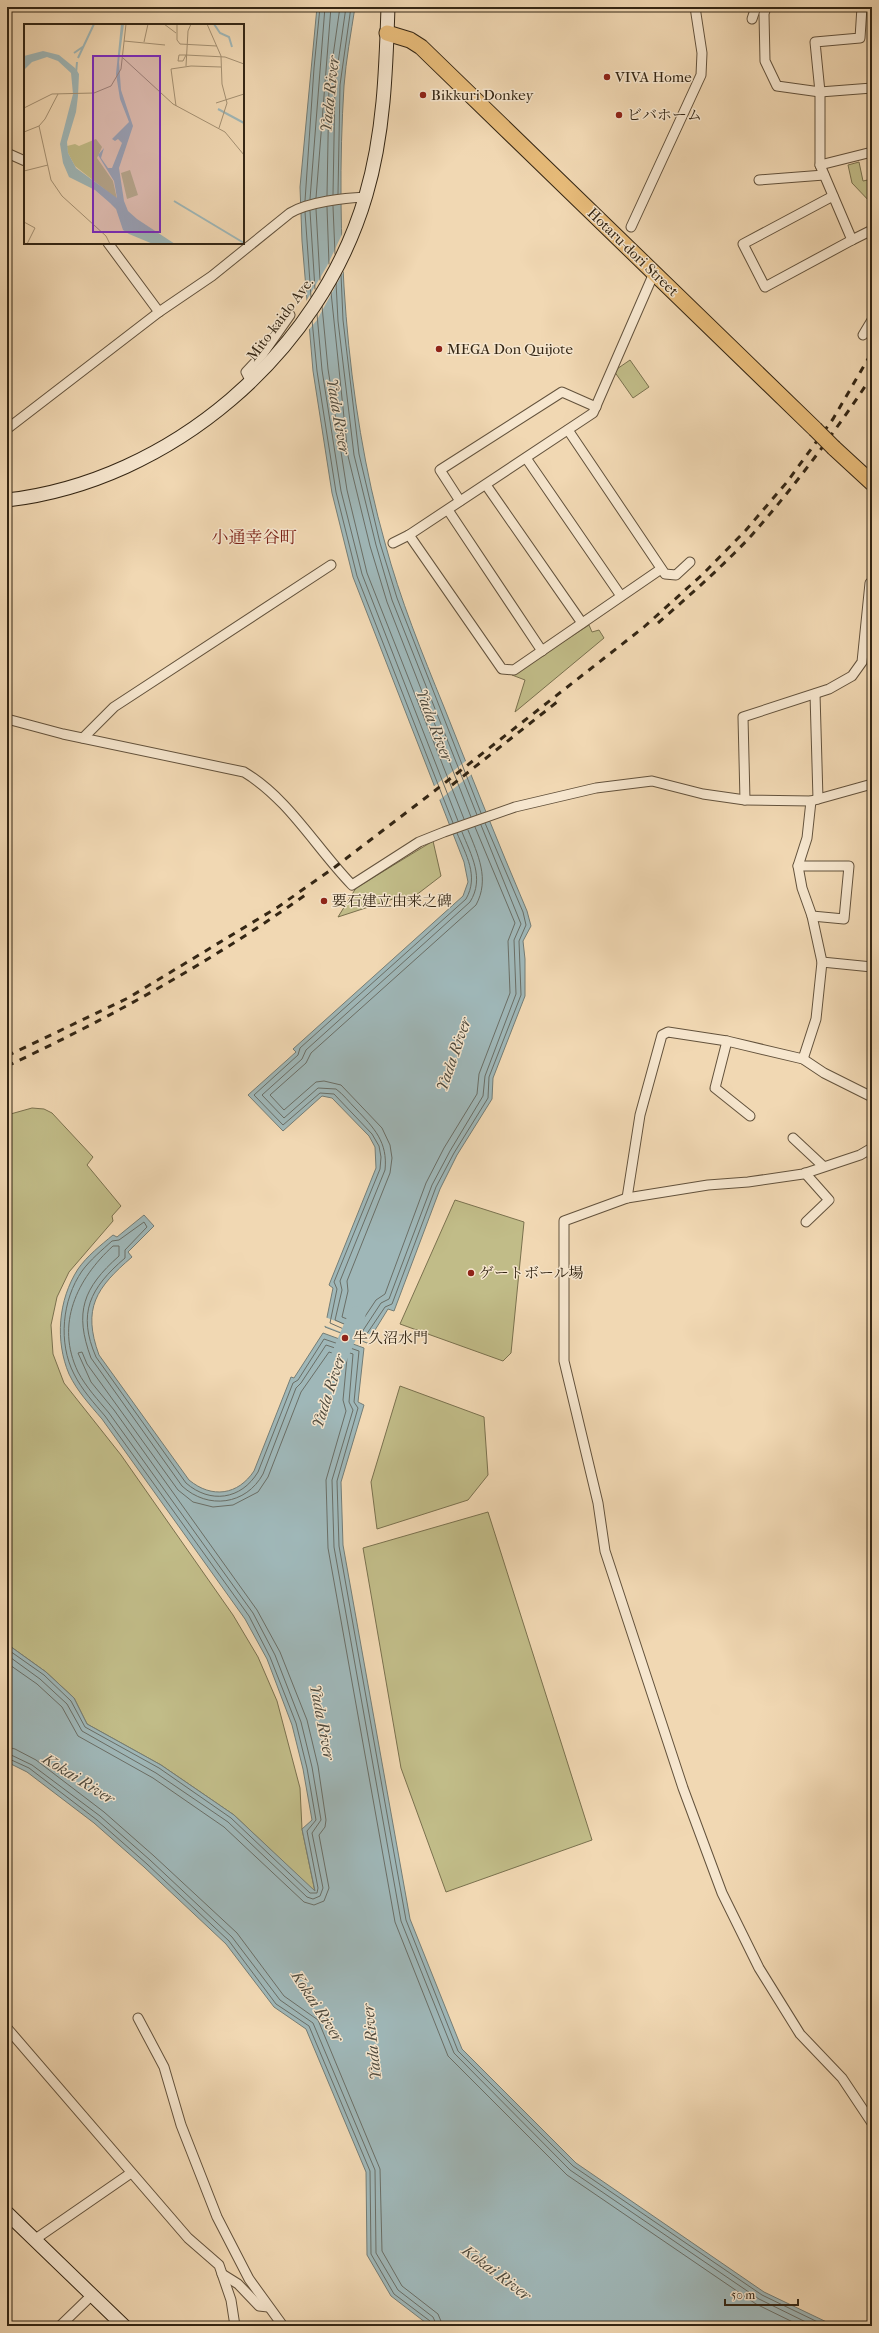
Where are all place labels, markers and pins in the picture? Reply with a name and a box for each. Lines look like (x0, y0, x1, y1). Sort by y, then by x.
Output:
place label: VIVA Home (614, 68, 692, 86)
marker: VIVA Home (602, 72, 612, 82)
place label: Bikkuri Donkey (431, 86, 535, 104)
marker: Bikkuri Donkey (418, 90, 428, 100)
place label: ビバホーム (627, 106, 702, 124)
marker: ビバホーム (614, 110, 624, 120)
place label: MEGA Don Quijote (447, 340, 573, 358)
marker: MEGA Don Quijote (434, 344, 444, 354)
place label: 要石建立由来之碑 (332, 892, 452, 910)
marker: 要石建立由来之碑 (319, 896, 329, 906)
place label: ゲートボール場 (479, 1264, 584, 1282)
marker: ゲートボール場 (466, 1268, 476, 1278)
place label: 牛久沼水門 (353, 1329, 428, 1347)
marker: 牛久沼水門 (340, 1333, 350, 1343)

